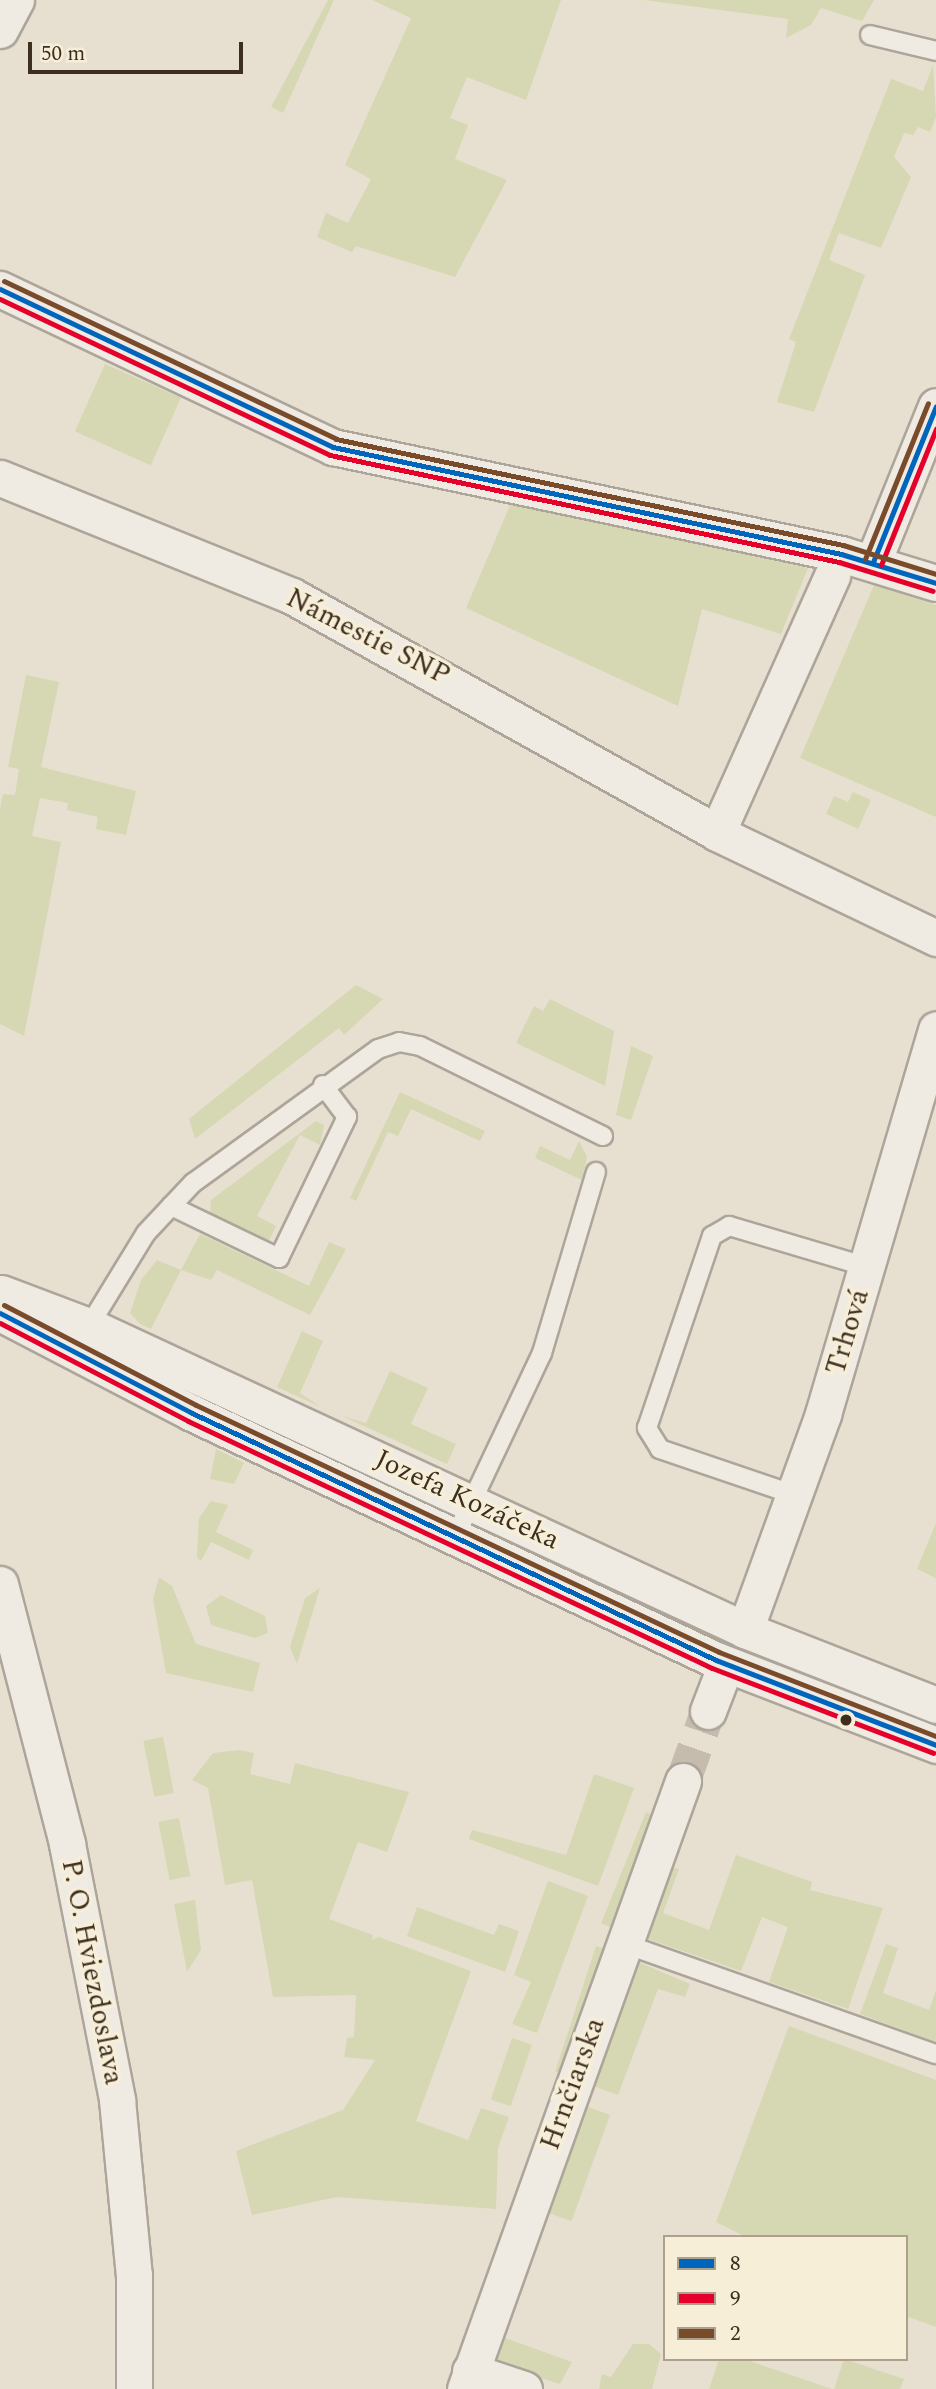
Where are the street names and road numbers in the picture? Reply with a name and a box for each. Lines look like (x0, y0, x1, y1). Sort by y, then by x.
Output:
street label: Námestie SNP (281, 581, 455, 693)
street label: Trhová (819, 1285, 877, 1379)
street label: Jozefa Kozáčeka (369, 1443, 565, 1557)
street label: P. O. Hviezdoslava (54, 1857, 130, 2087)
street label: Hrnčiarska (534, 2013, 612, 2155)

